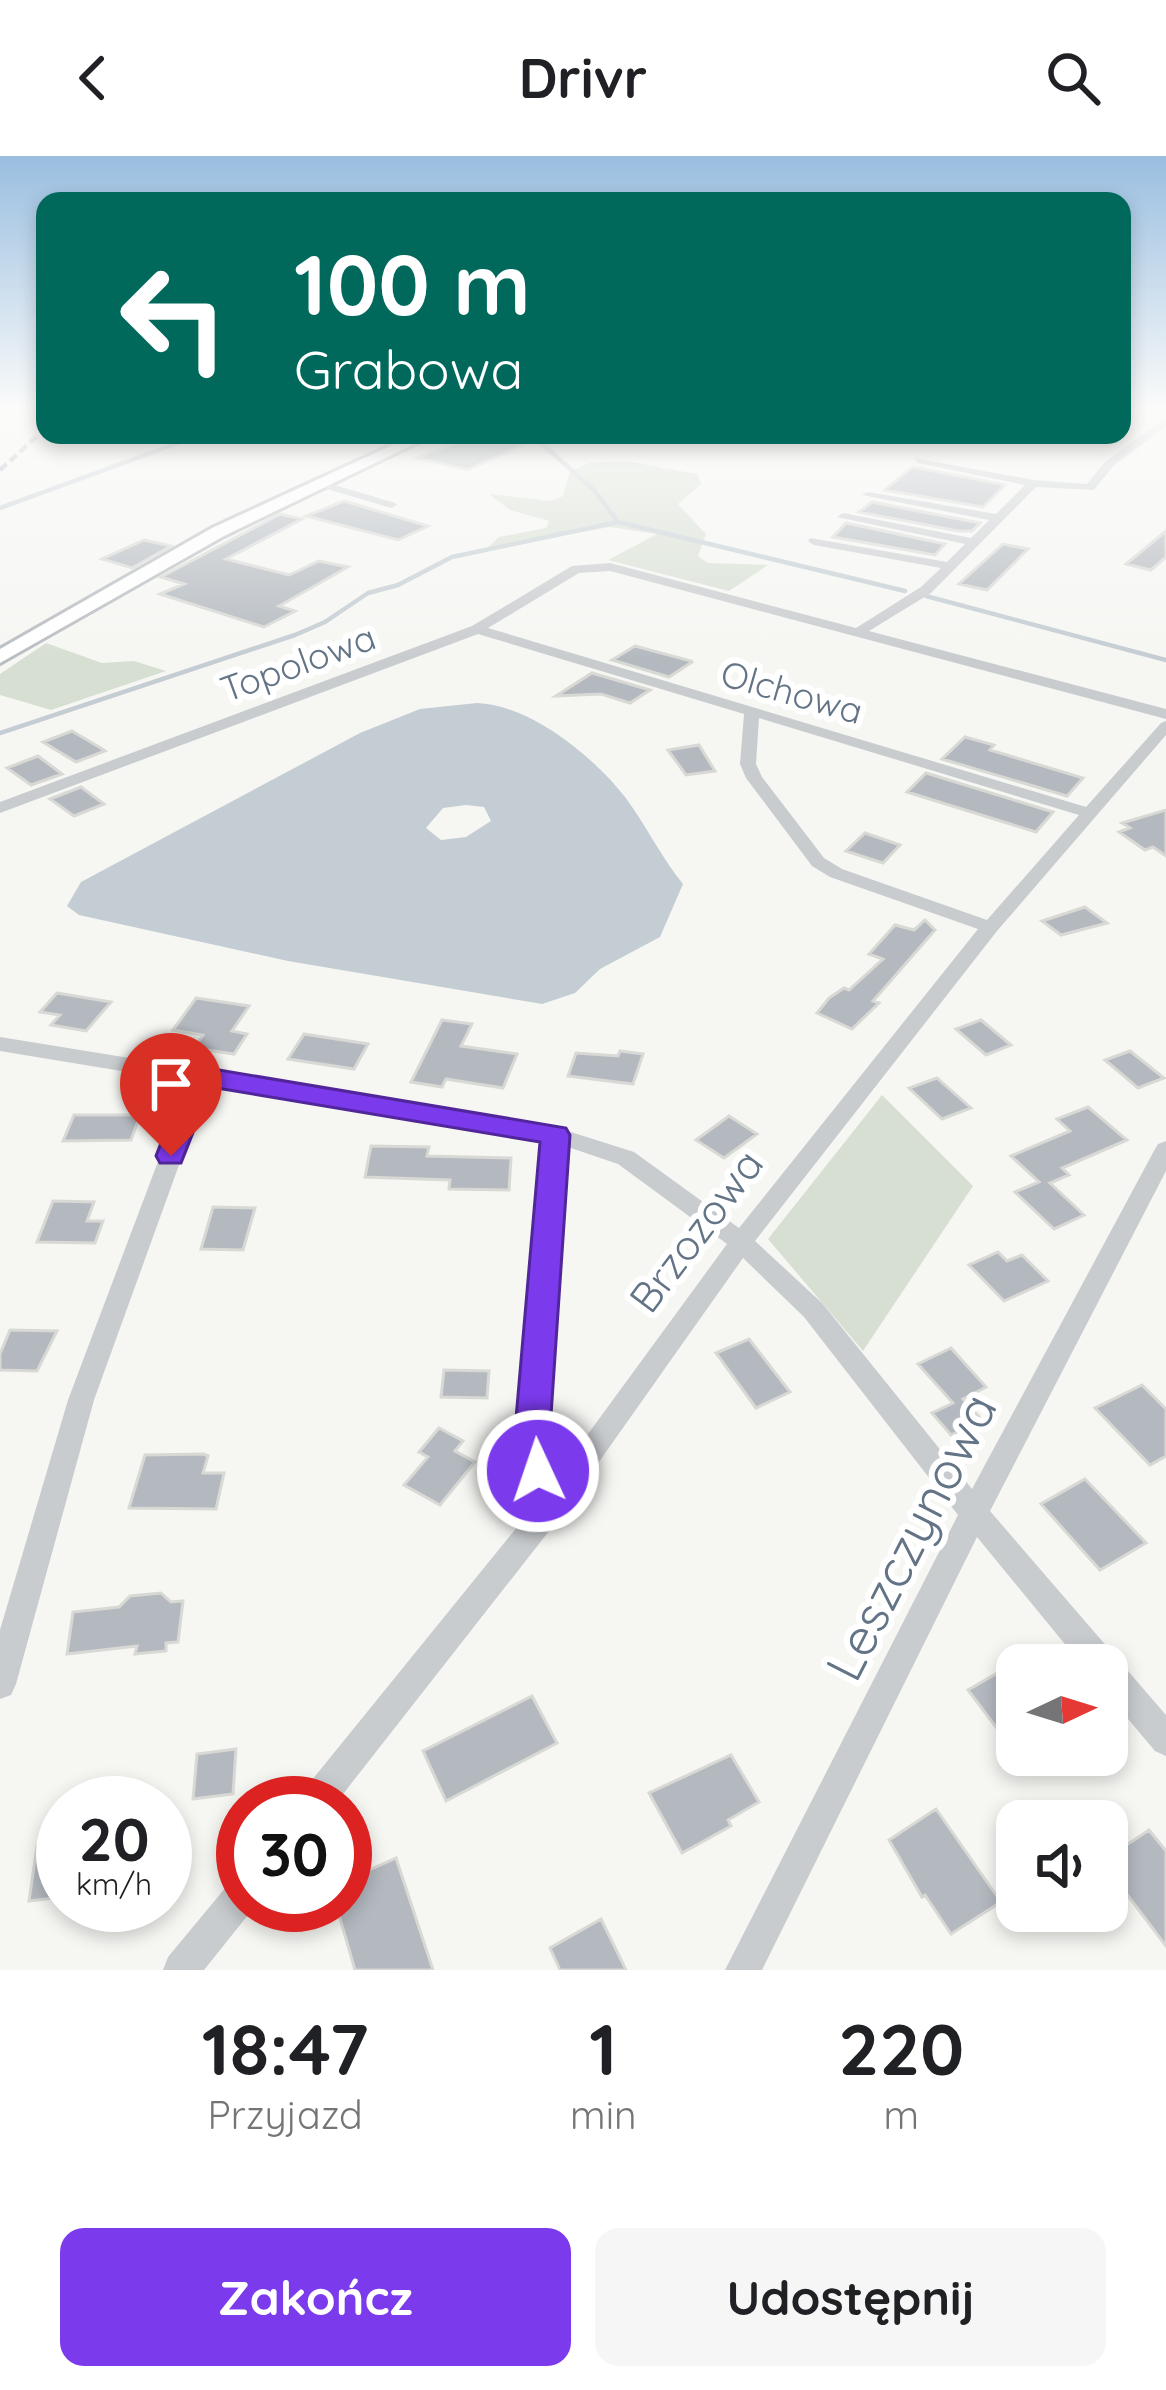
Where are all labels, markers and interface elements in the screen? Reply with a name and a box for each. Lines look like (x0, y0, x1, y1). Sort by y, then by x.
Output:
text: Drivr (519, 44, 647, 112)
icon: back (60, 45, 126, 111)
icon: search (1040, 45, 1106, 111)
text: 100 m (294, 231, 531, 336)
icon: left (96, 240, 252, 396)
text: Grabowa (294, 335, 523, 403)
street label: Topolowa (214, 614, 381, 711)
street label: Olchowa (716, 650, 868, 733)
pin (120, 1033, 222, 1156)
icon: arrive (138, 1051, 204, 1117)
street label: Brzozowa (617, 1139, 774, 1323)
street label: Leszczynowa (810, 1382, 1010, 1691)
position arrow (475, 1408, 601, 1534)
north arrow (996, 1644, 1128, 1776)
map controls (996, 1644, 1128, 1932)
speed limit sign: 30 (216, 1776, 372, 1932)
button: sound (996, 1800, 1128, 1932)
text: 20 (79, 1801, 149, 1876)
text: km/h (76, 1865, 152, 1903)
text: 18:47 (202, 2003, 368, 2093)
text: 1 (589, 2003, 617, 2093)
text: 220 (838, 2003, 964, 2093)
text: Przyjazd (207, 2090, 363, 2139)
text: min (570, 2090, 637, 2139)
text: m (883, 2090, 919, 2139)
button: Zakończ (60, 2228, 571, 2366)
button: Udostępnij (595, 2228, 1106, 2366)

